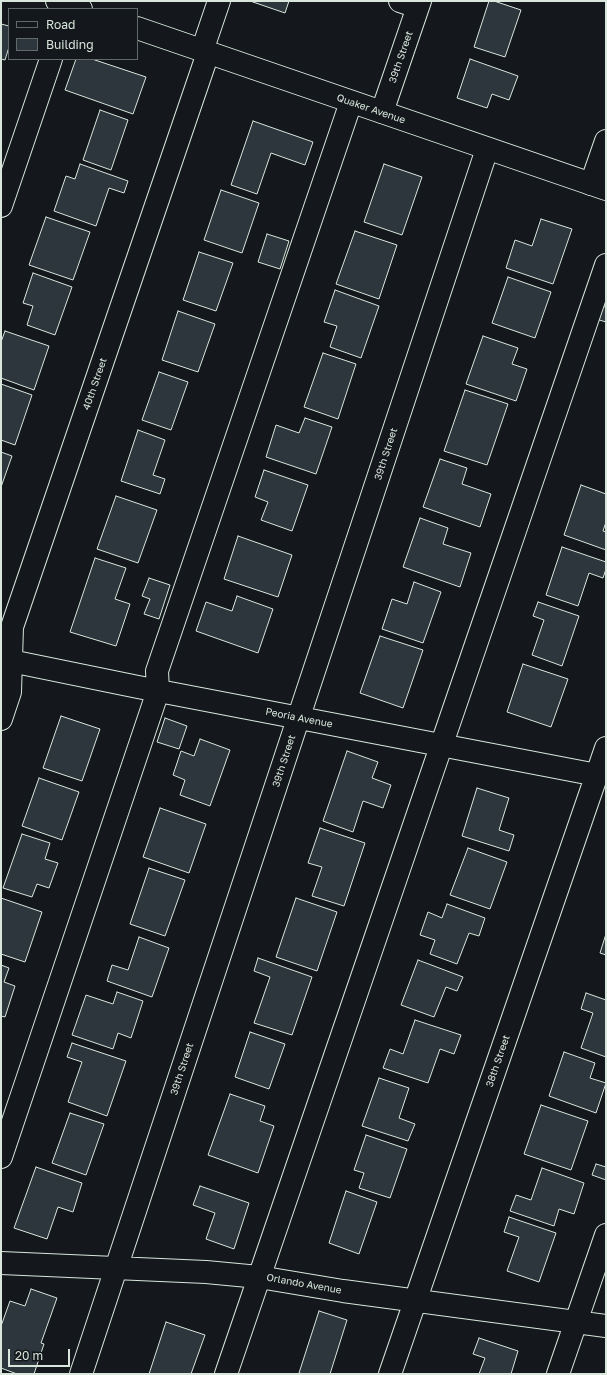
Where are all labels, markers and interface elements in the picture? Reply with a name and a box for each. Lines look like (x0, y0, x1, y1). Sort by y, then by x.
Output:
legend (8, 8, 138, 60)
text: Road (46, 17, 75, 32)
street label: 39th Street (387, 29, 415, 85)
text: Building (46, 37, 94, 52)
street label: Quaker Avenue (335, 92, 407, 126)
street label: 40th Street (80, 356, 110, 412)
street label: 39th Street (372, 426, 400, 482)
street label: Peoria Avenue (264, 706, 334, 730)
street label: 39th Street (270, 733, 298, 789)
street label: 38th Street (484, 1033, 512, 1089)
street label: 39th Street (168, 1041, 196, 1097)
street label: Orlando Avenue (265, 1271, 343, 1297)
scale bar (10, 1341, 72, 1367)
text: 20 m (15, 1348, 43, 1363)

